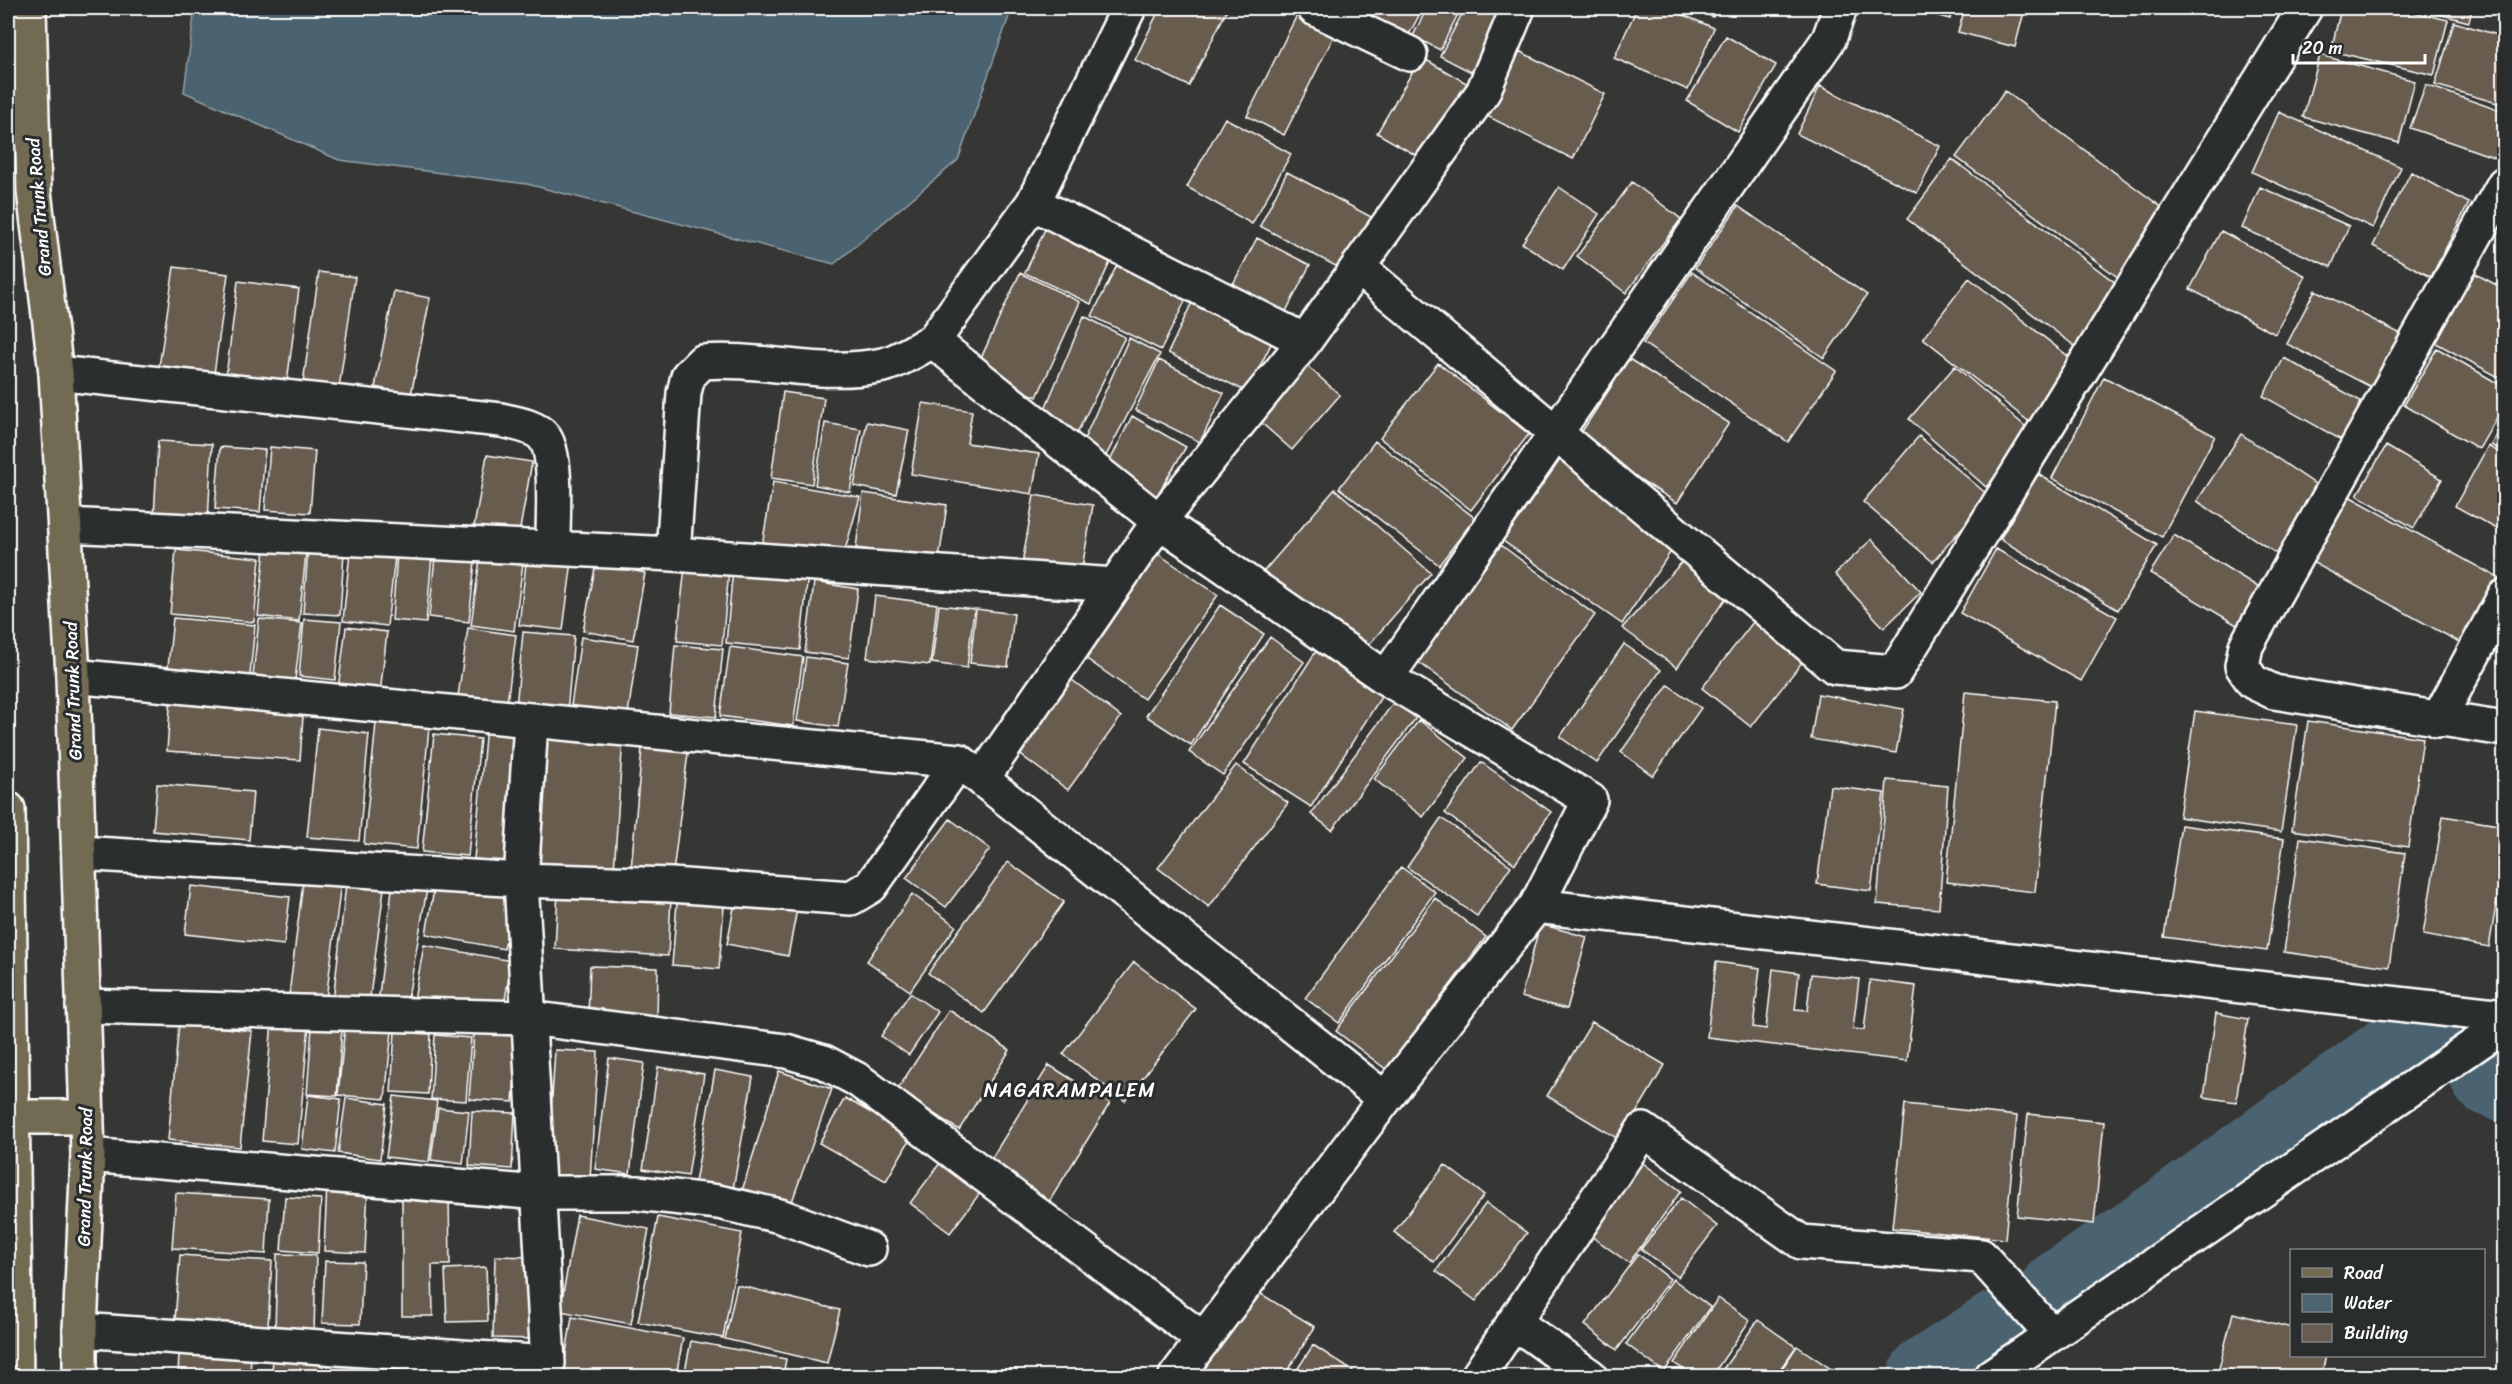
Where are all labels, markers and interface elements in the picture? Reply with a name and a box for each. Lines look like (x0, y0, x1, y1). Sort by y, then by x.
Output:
scale bar (2293, 27, 2425, 65)
text: 20 m (2302, 32, 2342, 64)
street label: Grand Trunk Road (17, 135, 61, 277)
street label: Grand Trunk Road (55, 620, 91, 761)
district label: NAGARAMPALEM (984, 1073, 1156, 1108)
street label: Grand Trunk Road (68, 1106, 102, 1247)
legend (2290, 1249, 2485, 1357)
text: Road (2344, 1257, 2384, 1289)
text: Water (2344, 1287, 2393, 1319)
text: Building (2344, 1317, 2408, 1349)

